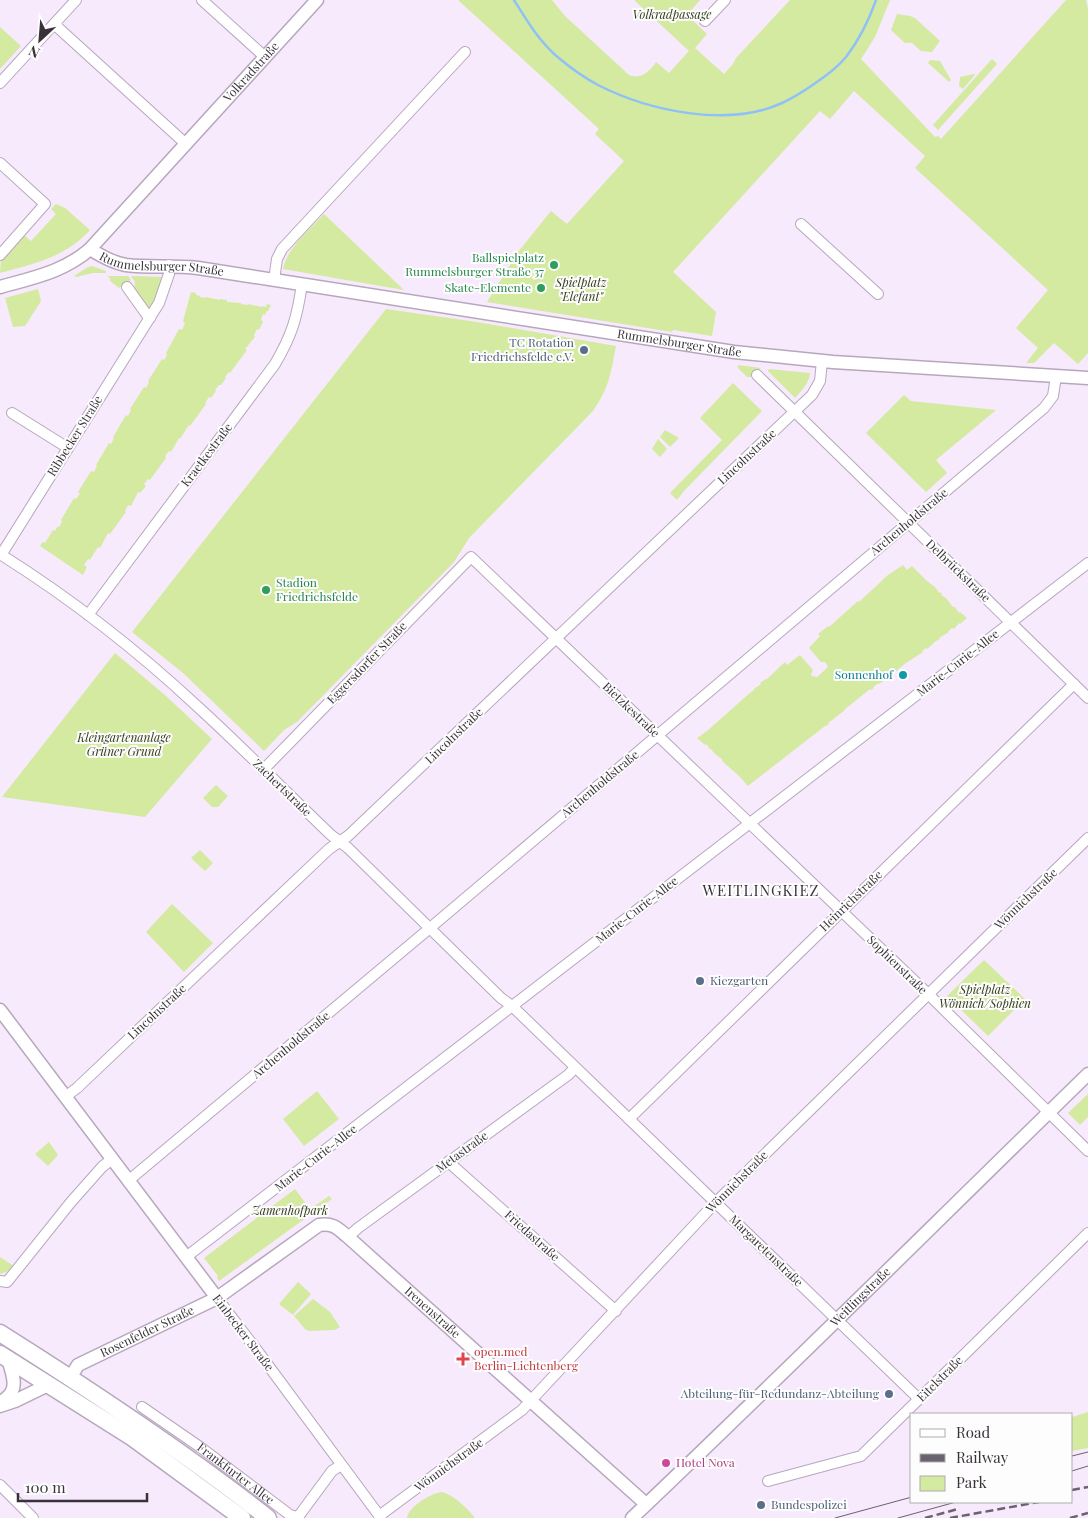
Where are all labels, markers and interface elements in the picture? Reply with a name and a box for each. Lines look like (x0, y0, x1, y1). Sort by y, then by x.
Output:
park label: Volkradpassage (633, 6, 711, 22)
north arrow (15, 15, 65, 65)
street label: Volkradstraße (218, 38, 282, 106)
text: N (25, 41, 43, 63)
street label: Rummelsburger Straße (97, 247, 225, 279)
place label: Ballspielplatz Rummelsburger Straße 37 (405, 249, 544, 279)
marker: Ballspielplatz Rummelsburger Straße 37 (548, 259, 560, 271)
park label: Spielplatz "Elefant" (555, 274, 607, 304)
place label: Skate-Elemente (445, 279, 531, 295)
marker: Skate-Elemente (535, 282, 547, 294)
street label: Rummelsburger Straße (616, 325, 742, 360)
place label: TC Rotation Friedrichsfelde e.V. (471, 334, 574, 364)
marker: TC Rotation Friedrichsfelde e.V. (578, 344, 590, 356)
street label: Ribbecker Straße (43, 392, 105, 479)
street label: Kraetkestraße (177, 419, 235, 489)
street label: Lincolnstraße (714, 425, 779, 488)
street label: Archenholdstraße (865, 484, 950, 559)
street label: Delbrückstraße (923, 535, 994, 605)
place label: Stadion Friedrichsfelde (276, 574, 358, 604)
marker: Stadion Friedrichsfelde (260, 584, 272, 596)
street label: Eggersdorfer Straße (323, 618, 410, 707)
street label: Marie-Curie-Allee (913, 625, 1002, 699)
place label: Sonnenhof (835, 666, 894, 682)
marker: Sonnenhof (897, 669, 909, 681)
street label: Bietzkestraße (600, 678, 664, 740)
street label: Lincolnstraße (421, 704, 486, 767)
park label: Kleingartenanlage Grüner Grund (76, 729, 171, 759)
street label: Archenholdstraße (556, 746, 641, 821)
street label: Zachertstraße (250, 755, 315, 819)
street label: Wönnichstraße (990, 864, 1060, 933)
street label: Heinrichstraße (815, 866, 885, 934)
street label: Marie-Curie-Allee (592, 872, 681, 946)
district label: WEITLINGKIEZ (701, 880, 820, 900)
street label: Sophienstraße (864, 931, 931, 997)
place label: Kiezgarten (710, 972, 768, 988)
marker: Kiezgarten (694, 975, 706, 987)
street label: Lincolnstraße (124, 980, 189, 1043)
park label: Spielplatz Wönnich/Sophien (939, 981, 1031, 1011)
street label: Archenholdstraße (247, 1007, 332, 1082)
street label: Marie-Curie-Allee (271, 1120, 360, 1194)
street label: Metastraße (432, 1127, 491, 1175)
street label: Wönnichstraße (701, 1147, 771, 1216)
park label: Zamenhofpark (251, 1202, 328, 1218)
street label: Friedastraße (502, 1206, 564, 1264)
street label: Margaretenstraße (726, 1211, 807, 1290)
street label: Weitlingstraße (826, 1263, 893, 1330)
street label: Irenenstraße (402, 1283, 464, 1341)
street label: Einbecker Straße (210, 1291, 278, 1374)
street label: Rosenfelder Straße (97, 1301, 196, 1360)
place label: open.med Berlin-Lichtenberg (474, 1343, 579, 1373)
marker: open.med Berlin-Lichtenberg (456, 1352, 470, 1366)
street label: Eitelstraße (913, 1352, 966, 1405)
place label: Abteilung-für-Redundanz-Abteilung (680, 1385, 880, 1401)
marker: Abteilung-für-Redundanz-Abteilung (883, 1388, 895, 1400)
legend (910, 1413, 1073, 1503)
text: Road (956, 1422, 990, 1442)
street label: Wönnichstraße (410, 1434, 486, 1495)
street label: Frankfurter Allee (194, 1439, 278, 1507)
text: Railway (956, 1447, 1009, 1467)
place label: Hotel Nova (676, 1454, 735, 1470)
marker: Hotel Nova (660, 1457, 672, 1469)
scale bar (18, 1470, 146, 1502)
text: Park (956, 1472, 988, 1492)
text: 100 m (25, 1477, 66, 1497)
place label: Bundespolizei (771, 1496, 847, 1512)
marker: Bundespolizei (755, 1499, 767, 1511)

